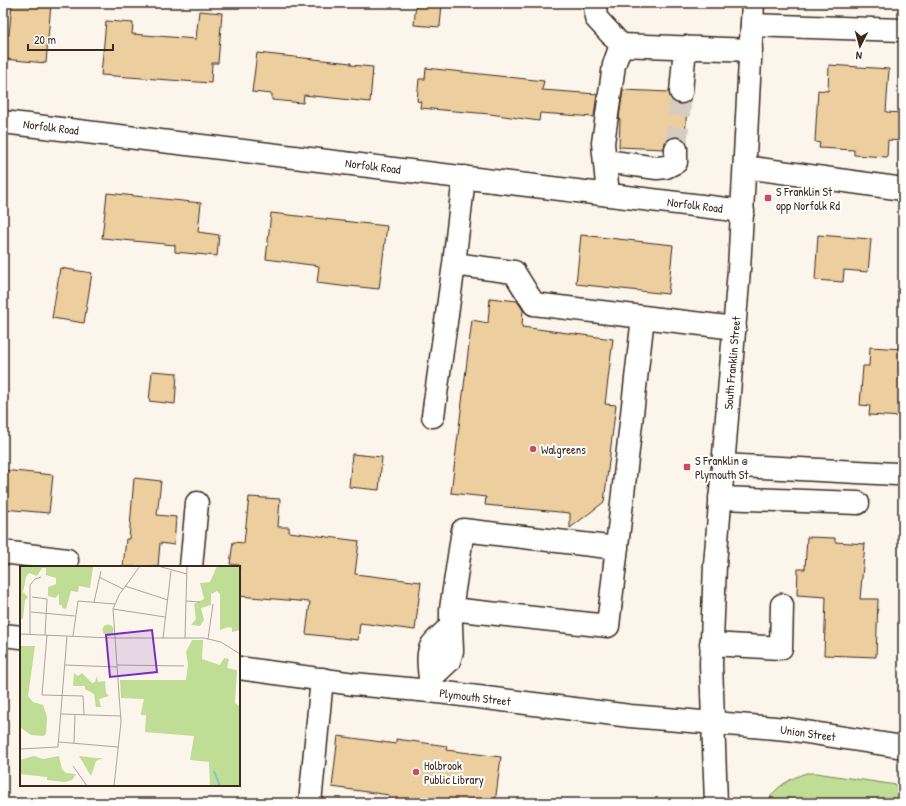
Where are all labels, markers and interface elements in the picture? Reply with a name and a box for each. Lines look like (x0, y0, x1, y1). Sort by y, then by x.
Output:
scale bar (28, 26, 113, 52)
north arrow (840, 26, 880, 66)
text: 20 m (34, 31, 56, 48)
text: N (855, 49, 863, 63)
street label: Norfolk Road (22, 115, 80, 139)
street label: Norfolk Road (344, 154, 402, 178)
place label: S Franklin St opp Norfolk Rd (776, 183, 840, 214)
street label: Norfolk Road (666, 193, 724, 217)
marker: S Franklin St opp Norfolk Rd (763, 193, 773, 203)
street label: South Franklin Street (719, 315, 745, 410)
place label: Walgreens (541, 441, 586, 458)
marker: Walgreens (528, 444, 538, 454)
place label: S Franklin @ Plymouth St (695, 452, 749, 483)
marker: S Franklin @ Plymouth St (682, 462, 692, 472)
inset map (20, 566, 240, 786)
street label: Plymouth Street (438, 684, 512, 710)
street label: Union Street (779, 721, 838, 745)
place label: Holbrook Public Library (424, 757, 484, 788)
marker: Holbrook Public Library (411, 767, 421, 777)

